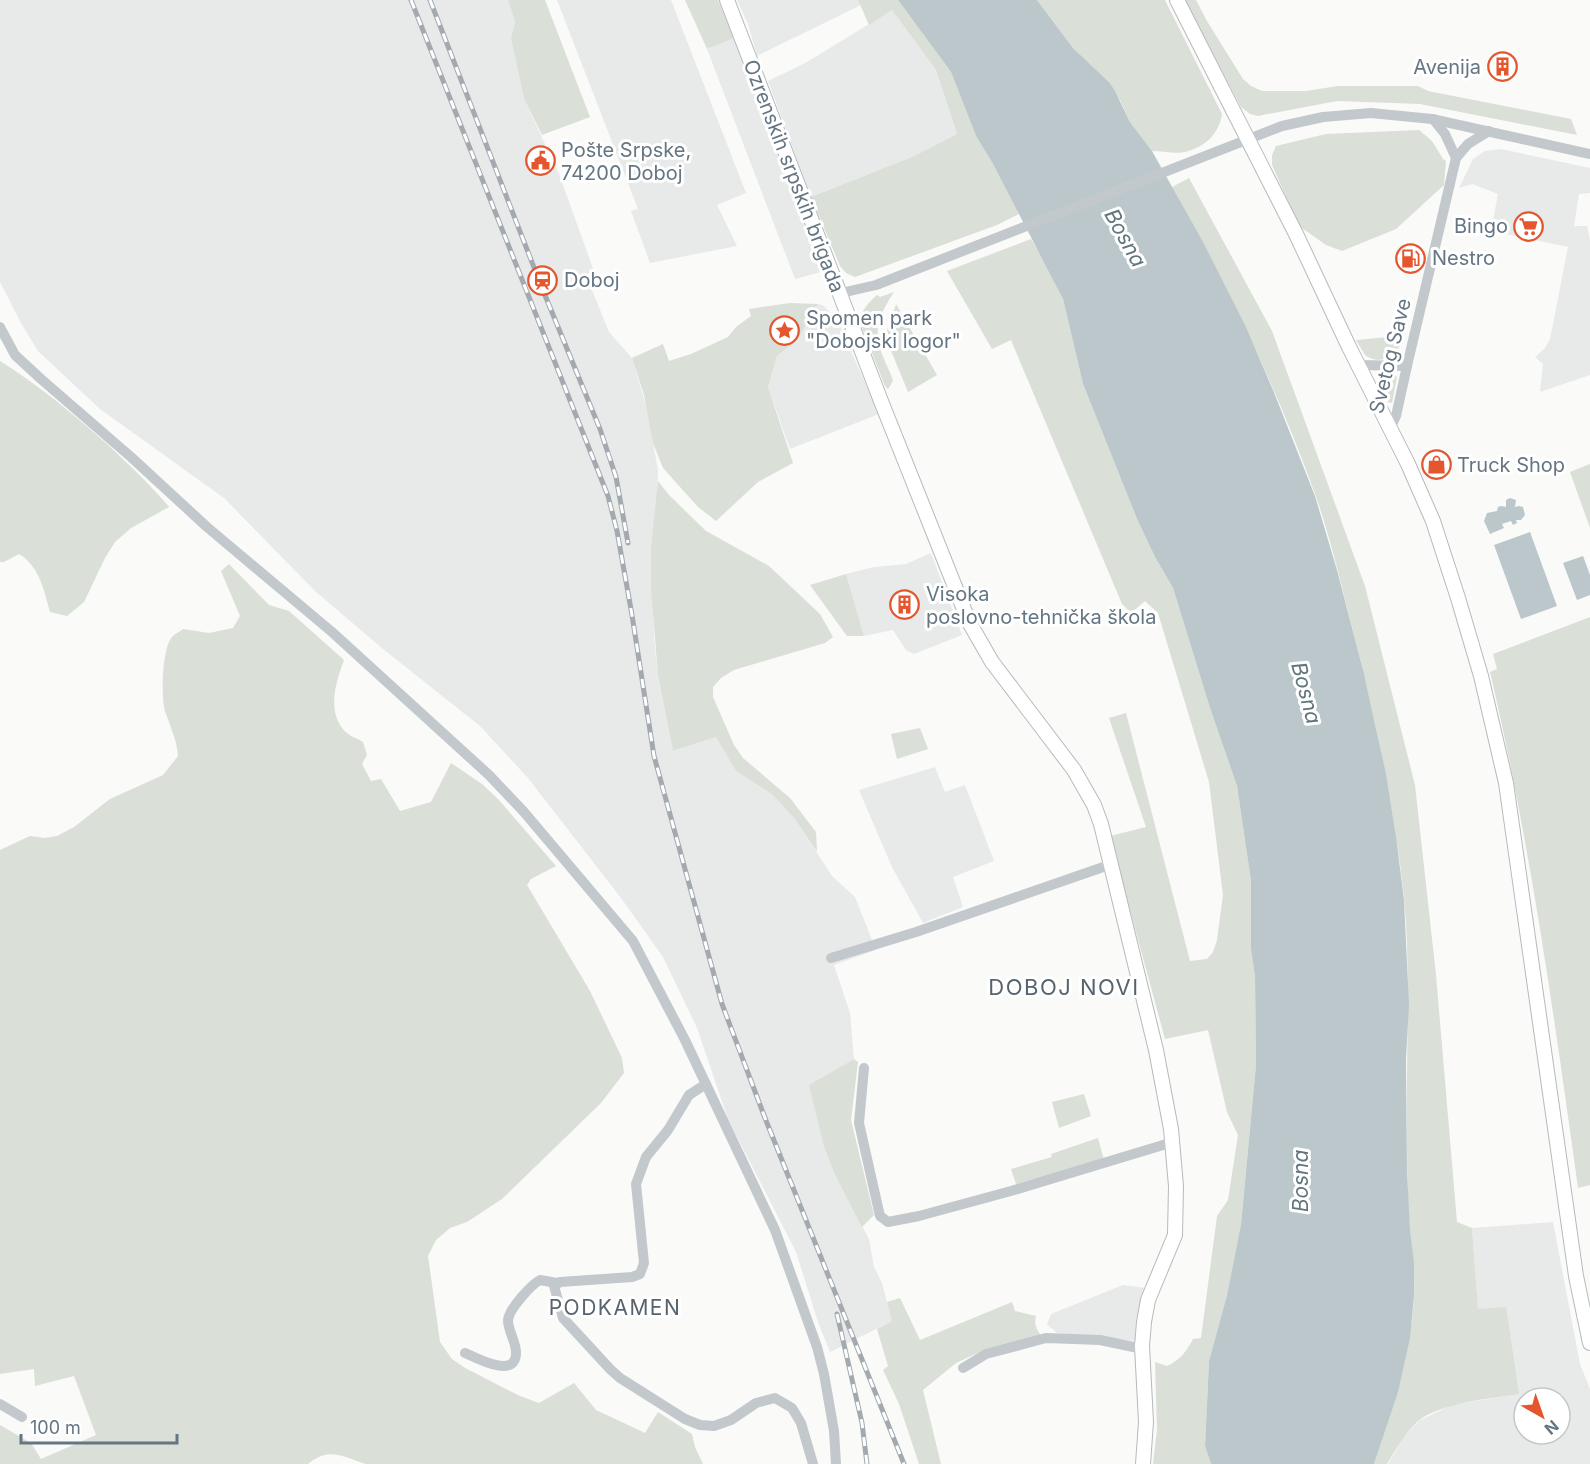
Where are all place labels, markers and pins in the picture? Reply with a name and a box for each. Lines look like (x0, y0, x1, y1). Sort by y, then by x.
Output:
building icon: Avenija (1486, 51, 1518, 83)
place label: Avenija (1413, 55, 1481, 79)
place label: Pošte Srpske, 74200 Doboj (561, 138, 691, 185)
public building icon: Pošte Srpske, 74200 Doboj (524, 145, 556, 177)
supermarket icon: Bingo (1513, 210, 1545, 242)
place label: Bingo (1454, 214, 1508, 238)
fuel station icon: Nestro (1395, 242, 1427, 274)
place label: Nestro (1432, 246, 1495, 270)
station icon: Doboj (527, 264, 559, 296)
place label: Doboj (564, 268, 620, 292)
place label: Spomen park "Dobojski logor" (806, 306, 961, 353)
place icon: Spomen park "Dobojski logor" (769, 314, 801, 346)
shop icon: Truck Shop (1420, 449, 1452, 481)
place label: Truck Shop (1457, 453, 1565, 477)
place label: Visoka poslovno-tehnička škola (926, 582, 1156, 629)
building icon: Visoka poslovno-tehnička škola (889, 589, 921, 621)

